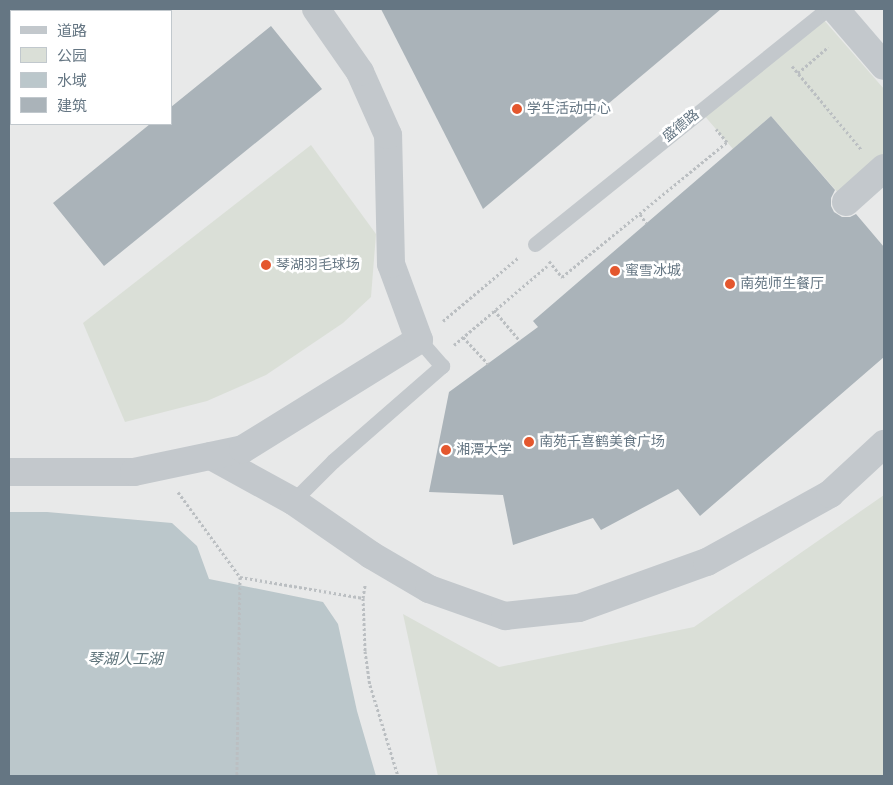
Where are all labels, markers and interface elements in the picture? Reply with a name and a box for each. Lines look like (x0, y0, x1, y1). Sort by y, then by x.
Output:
legend (10, 10, 172, 125)
text: 道路 (57, 22, 87, 40)
text: 公园 (57, 47, 87, 65)
text: 水域 (57, 72, 87, 90)
text: 建筑 (57, 97, 87, 115)
place label: 学生活动中心 (527, 101, 611, 117)
marker: 学生活动中心 (511, 103, 523, 115)
street label: 盛德路 (659, 106, 703, 146)
place label: 琴湖羽毛球场 (276, 257, 360, 273)
marker: 琴湖羽毛球场 (260, 259, 272, 271)
place label: 蜜雪冰城 (625, 263, 681, 279)
marker: 蜜雪冰城 (609, 265, 621, 277)
place label: 南苑师生餐厅 (740, 276, 824, 292)
marker: 南苑师生餐厅 (724, 278, 736, 290)
place label: 南苑千喜鹤美食广场 (539, 434, 665, 450)
marker: 南苑千喜鹤美食广场 (523, 436, 535, 448)
place label: 湘潭大学 (456, 442, 512, 458)
marker: 湘潭大学 (440, 444, 452, 456)
water label: 琴湖人工湖 (88, 651, 162, 669)

